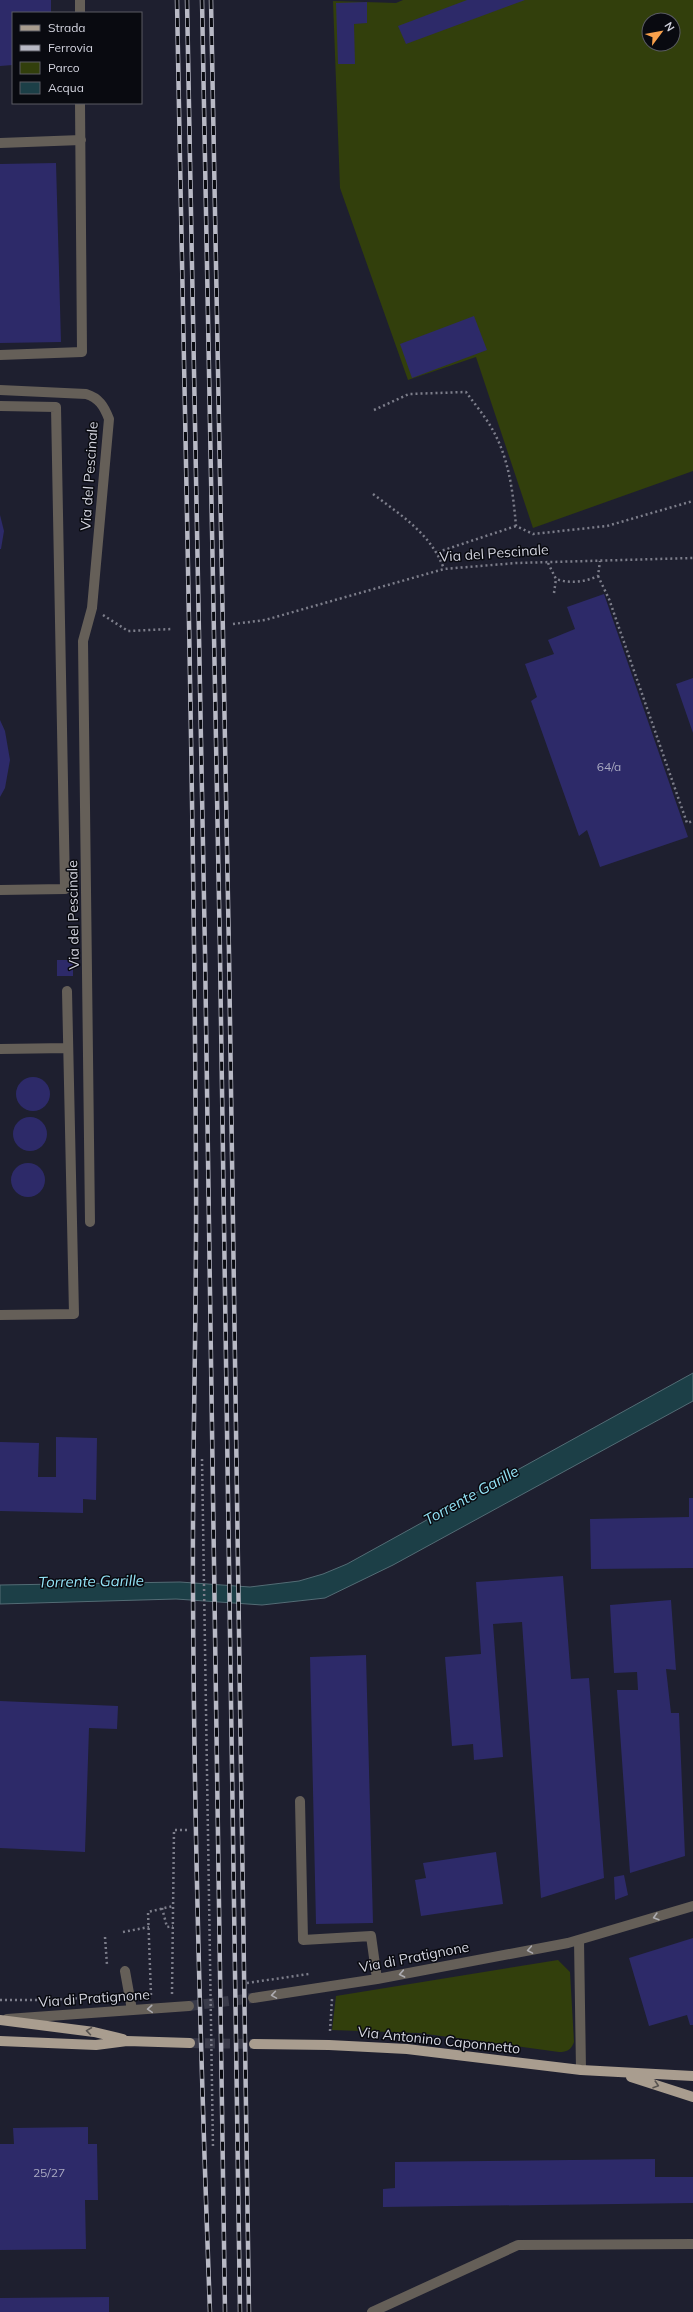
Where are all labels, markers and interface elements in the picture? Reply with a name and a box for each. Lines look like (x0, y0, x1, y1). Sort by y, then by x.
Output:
legend (12, 12, 142, 104)
north arrow (641, 12, 681, 52)
text: N (661, 19, 678, 34)
text: Strada (48, 20, 86, 35)
text: Ferrovia (48, 40, 93, 55)
text: Parco (48, 60, 80, 75)
text: Acqua (48, 80, 84, 95)
street label: Via del Pescinale (76, 421, 102, 531)
street label: Via del Pescinale (439, 540, 549, 566)
house number: 64/a (597, 759, 621, 774)
street label: Via del Pescinale (63, 860, 83, 970)
water label: Torrente Garille (420, 1461, 522, 1529)
water label: Torrente Garille (38, 1571, 144, 1591)
one-way arrow (652, 1912, 659, 1921)
street label: Via di Pratignone (357, 1938, 471, 1976)
one-way arrow (527, 1945, 533, 1954)
one-way arrow (399, 1969, 405, 1977)
street label: Via di Pratignone (38, 1985, 150, 2011)
one-way arrow (271, 1990, 277, 1999)
one-way arrow (147, 2004, 153, 2013)
street label: Via Antonino Caponnetto (357, 2023, 521, 2057)
one-way arrow (86, 2027, 92, 2036)
one-way arrow (653, 2080, 660, 2089)
house number: 25/27 (33, 2165, 65, 2180)

